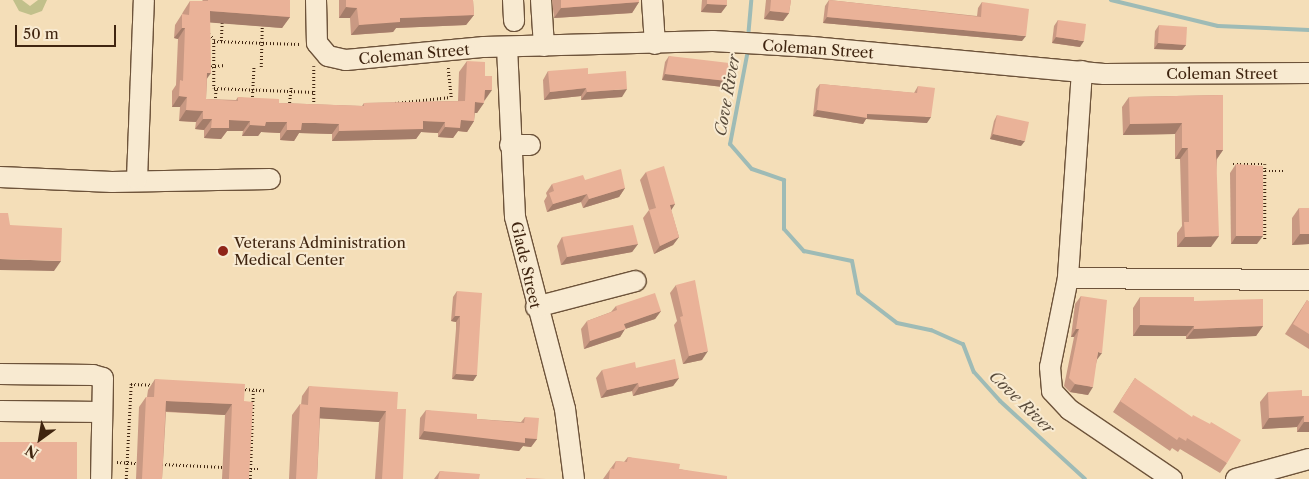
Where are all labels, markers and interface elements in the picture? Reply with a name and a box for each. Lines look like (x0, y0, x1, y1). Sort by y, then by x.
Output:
scale bar (18, 15, 119, 47)
text: 50 m (23, 24, 59, 43)
street label: Coleman Street (762, 36, 874, 62)
street label: Coleman Street (358, 40, 470, 68)
water label: Cove River (710, 53, 744, 137)
street label: Coleman Street (1166, 65, 1278, 83)
street label: Glade Street (507, 220, 545, 310)
place label: Veterans Administration Medical Center (234, 233, 407, 268)
marker: Veterans Administration Medical Center (216, 244, 230, 258)
water label: Cove River (986, 366, 1058, 438)
north arrow (15, 414, 65, 464)
text: N (22, 441, 42, 463)

